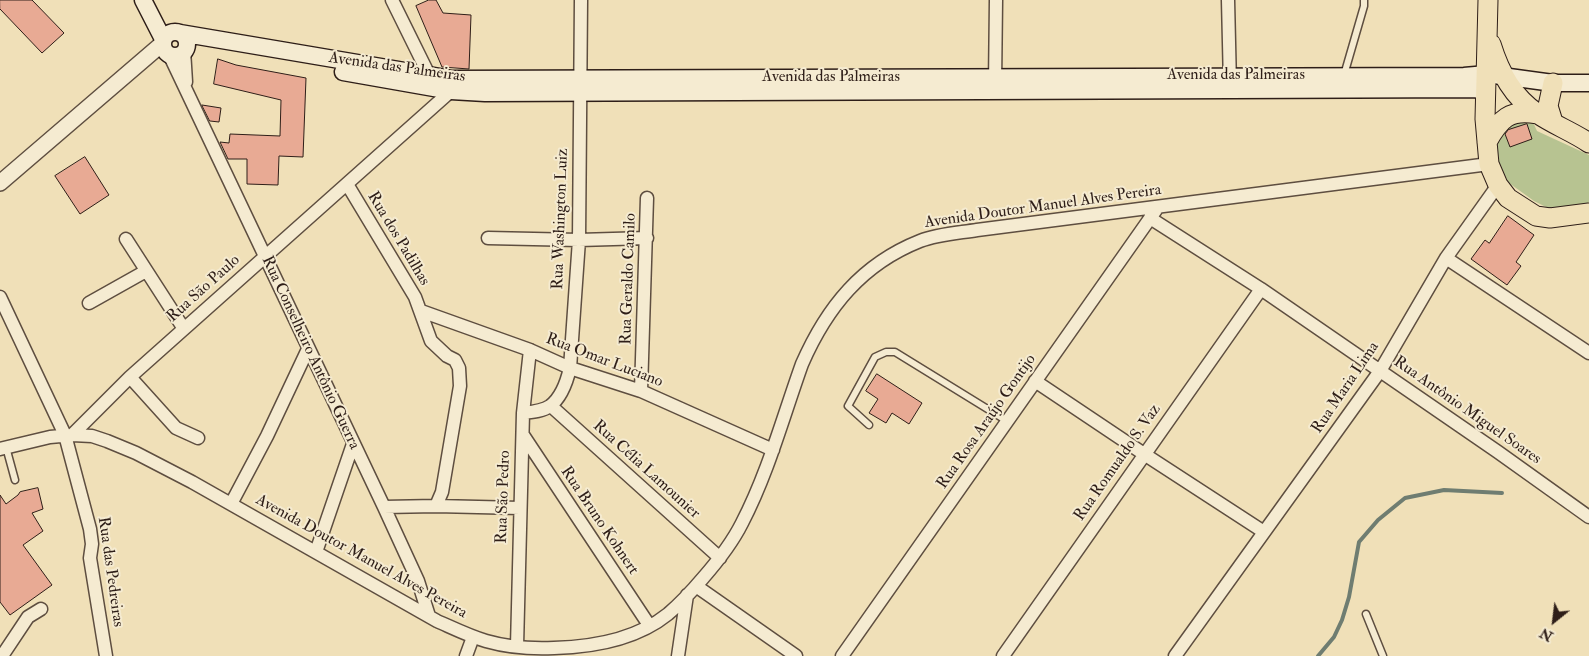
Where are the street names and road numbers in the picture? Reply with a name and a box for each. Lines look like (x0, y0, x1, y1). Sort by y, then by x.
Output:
street label: Avenida das Palmeiras (327, 49, 467, 87)
street label: Avenida das Palmeiras (1167, 66, 1305, 86)
street label: Avenida das Palmeiras (762, 68, 900, 88)
street label: Rua Washington Luiz (549, 148, 573, 290)
street label: Avenida Doutor Manuel Alves Pereira (924, 181, 1162, 233)
street label: Rua dos Padilhas (362, 189, 434, 289)
street label: Rua Geraldo Camilo (617, 213, 641, 345)
street label: Rua São Paulo (164, 251, 244, 327)
street label: Rua Conselheiro Antônio Guerra (257, 253, 363, 453)
street label: Rua Omar Luciano (543, 330, 665, 392)
street label: Rua Maria Lima (1308, 338, 1384, 438)
street label: Rua Rosa Araújo Gontijo (933, 351, 1041, 493)
street label: Rua Antônio Miguel Soares (1390, 353, 1544, 469)
street label: Rua Romualdo S. Vaz (1071, 401, 1165, 525)
street label: Rua Célia Lamounier (588, 417, 704, 523)
street label: Rua São Pedro (493, 450, 515, 544)
street label: Rua Bruno Kohnert (556, 463, 642, 579)
street label: Avenida Doutor Manuel Alves Pereira (252, 491, 470, 623)
street label: Rua das Pedreiras (93, 516, 127, 628)

